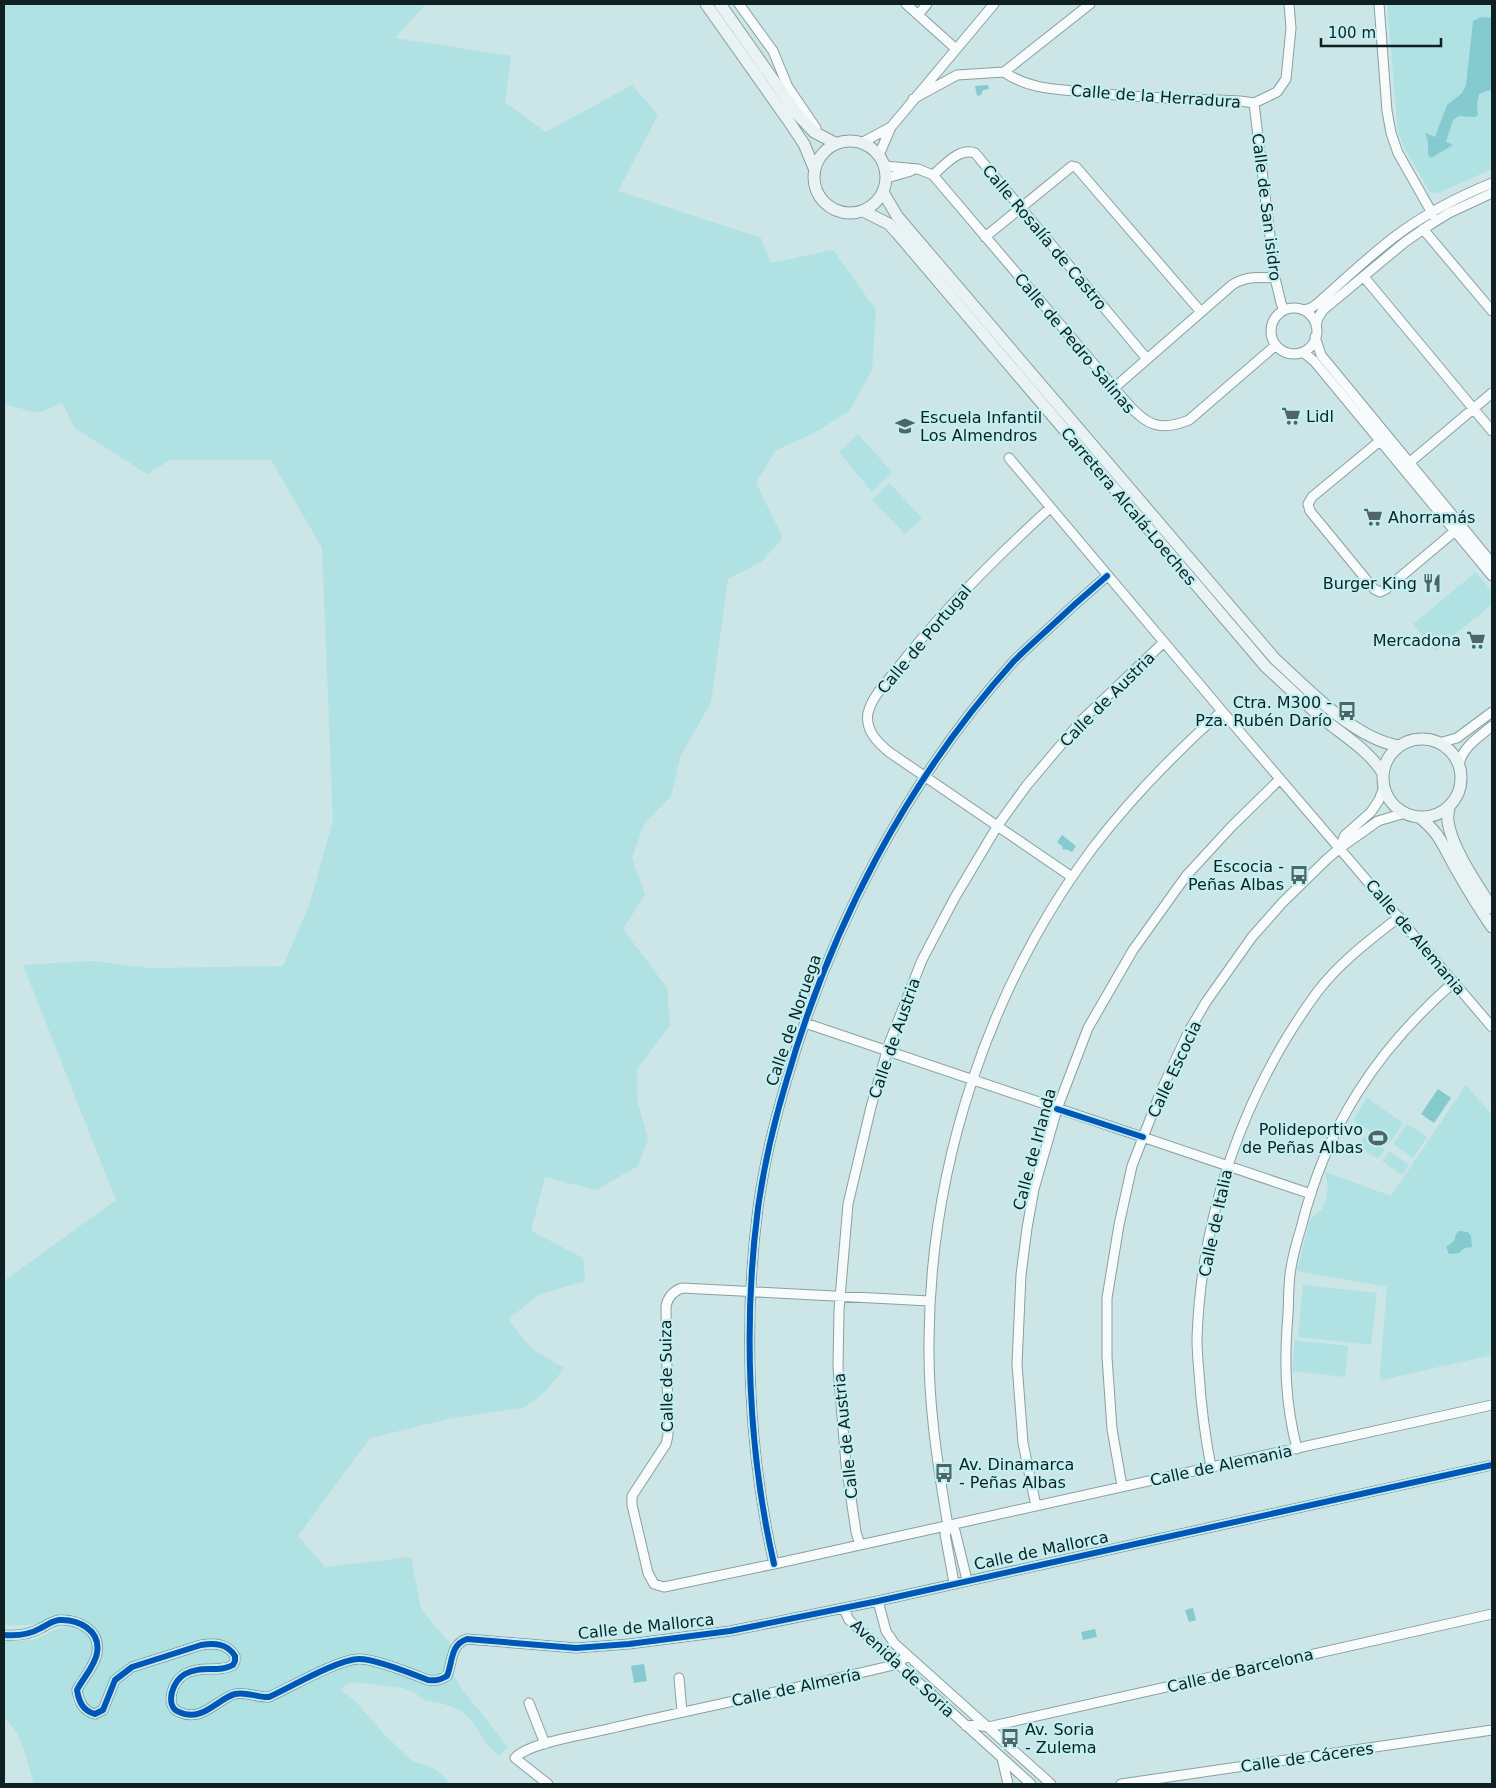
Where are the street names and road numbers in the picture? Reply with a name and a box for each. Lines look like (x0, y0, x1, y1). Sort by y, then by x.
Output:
street label: Calle de la Herradura (1070, 81, 1242, 112)
street label: Calle de San isidro (1248, 132, 1285, 282)
street label: Calle Rosalía de Castro (978, 161, 1111, 314)
street label: Calle de Pedro Salinas (1010, 269, 1139, 417)
street label: Carretera Alcalá-Loeches (1057, 423, 1200, 589)
street label: Calle de Portugal (873, 581, 975, 698)
street label: Calle de Austria (1056, 648, 1159, 751)
street label: Calle de Alemania (1362, 876, 1469, 999)
street label: Calle de Noruega (762, 952, 825, 1089)
street label: Calle de Austria (865, 975, 924, 1101)
street label: Calle Escocia (1144, 1018, 1205, 1121)
street label: Calle de Irlanda (1009, 1086, 1060, 1212)
street label: Calle de Italia (1195, 1168, 1236, 1279)
street label: Calle de Suiza (656, 1319, 677, 1433)
street label: Calle de Austria (829, 1372, 862, 1500)
street label: Calle de Alemania (1148, 1441, 1294, 1490)
street label: Calle de Mallorca (972, 1527, 1110, 1574)
street label: Calle de Mallorca (577, 1610, 715, 1643)
street label: Avenida de Soria (847, 1615, 958, 1721)
street label: Calle de Barcelona (1165, 1644, 1315, 1697)
street label: Calle de Almería (730, 1665, 862, 1710)
street label: Calle de Cáceres (1239, 1739, 1375, 1776)

